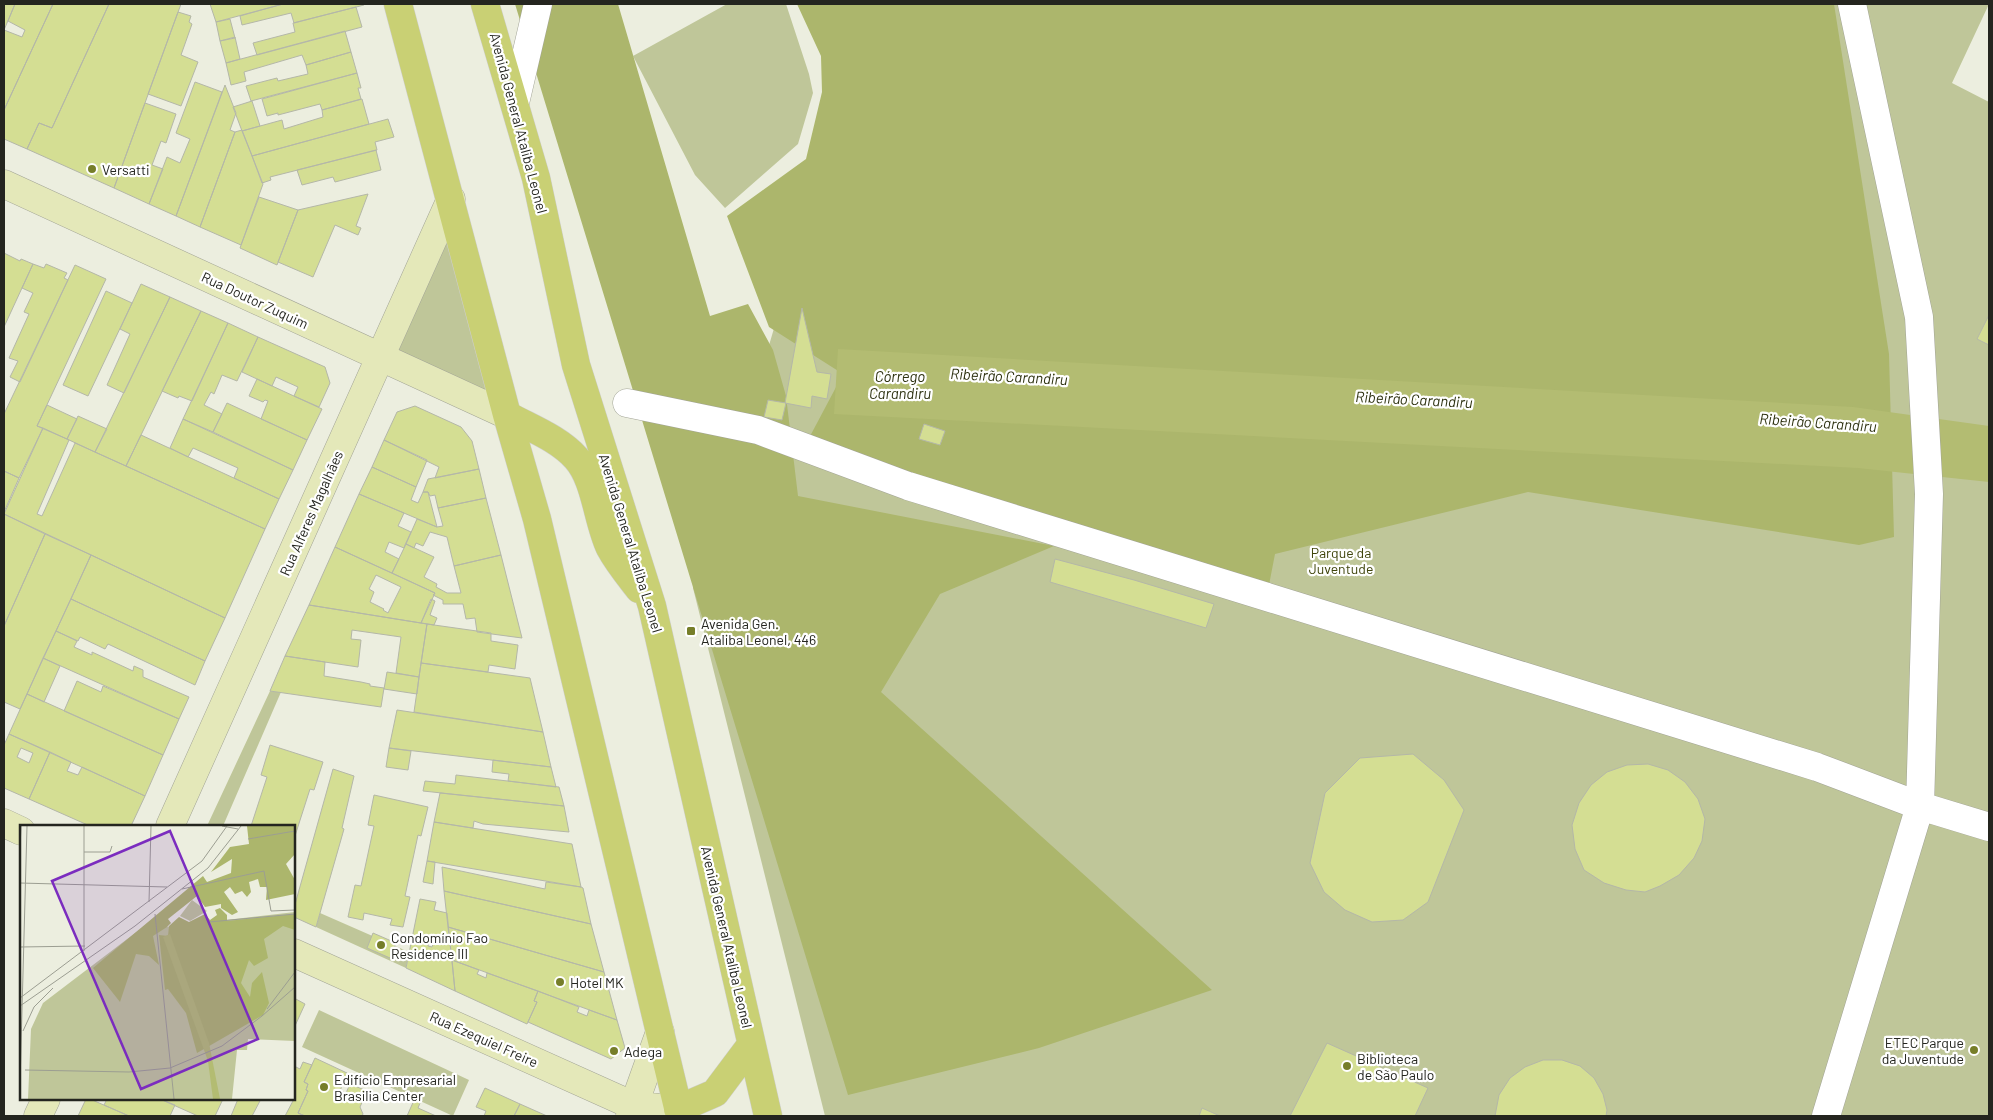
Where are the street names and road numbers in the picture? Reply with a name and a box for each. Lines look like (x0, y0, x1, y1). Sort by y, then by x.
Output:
street label: Avenida General Ataliba Leonel (487, 31, 551, 215)
street label: Rua Doutor Zuquim (199, 268, 311, 332)
street label: Rua Alferes Magalhães (276, 448, 346, 578)
street label: Avenida General Ataliba Leonel (596, 452, 666, 634)
street label: Avenida General Ataliba Leonel (698, 844, 756, 1030)
street label: Rua Ezequiel Freire (427, 1007, 541, 1071)

